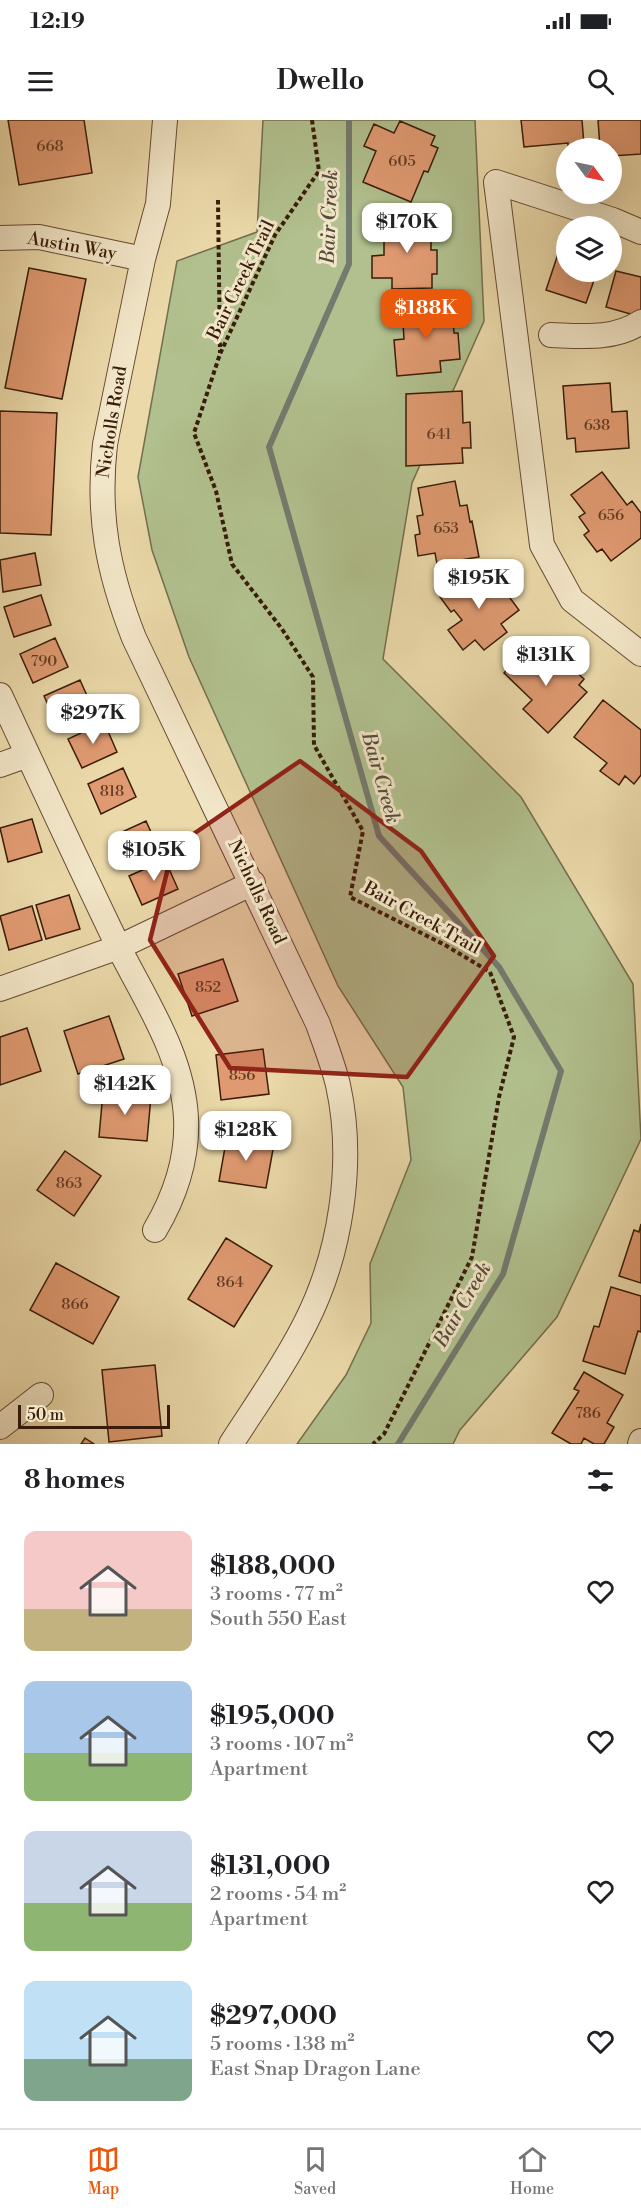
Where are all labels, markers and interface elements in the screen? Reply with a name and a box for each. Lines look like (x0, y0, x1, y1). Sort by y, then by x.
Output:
text: 12:19 (30, 8, 85, 35)
text: Dwello (276, 64, 365, 98)
icon: menu (24, 65, 57, 98)
icon: search (584, 65, 617, 98)
house number: 668 (36, 137, 64, 156)
north arrow (556, 138, 622, 204)
map controls (556, 138, 622, 282)
house number: 605 (388, 152, 416, 171)
water label: Bair Creek (316, 169, 344, 266)
pin: $170K (365, 203, 449, 254)
text: $170K (376, 210, 438, 235)
street label: Bair Creek Trail (202, 216, 280, 345)
button: layers (556, 216, 622, 282)
street label: Austin Way (25, 227, 119, 265)
pin: $188K (384, 289, 468, 340)
text: $188K (395, 296, 457, 321)
street label: Nicholls Road (92, 364, 132, 480)
house number: 638 (584, 416, 610, 435)
house number: 641 (427, 425, 452, 444)
house number: 656 (598, 506, 624, 525)
house number: 653 (433, 519, 459, 538)
pin: $195K (437, 559, 521, 610)
text: $195K (448, 566, 510, 591)
pin: $131K (504, 636, 588, 687)
text: $131K (517, 643, 575, 668)
house number: 790 (31, 652, 57, 671)
pin: $297K (51, 694, 135, 745)
text: $297K (61, 701, 126, 726)
water label: Bair Creek (355, 728, 405, 827)
house number: 818 (100, 782, 124, 801)
pin: $105K (112, 831, 196, 882)
street label: Nicholls Road (223, 836, 292, 949)
text: $105K (122, 838, 186, 863)
street label: Bair Creek Trail (359, 876, 485, 960)
house number: 852 (195, 978, 221, 997)
pin: $142K (83, 1065, 167, 1116)
house number: 856 (229, 1066, 255, 1085)
text: $142K (94, 1072, 156, 1097)
pin: $128K (204, 1111, 288, 1162)
text: $128K (214, 1118, 278, 1143)
house number: 863 (56, 1174, 82, 1193)
water label: Bair Creek (428, 1258, 497, 1353)
house number: 864 (216, 1273, 244, 1292)
house number: 866 (61, 1295, 89, 1314)
scale bar (18, 1402, 170, 1430)
house number: 786 (575, 1404, 601, 1423)
text: 50 m (27, 1405, 64, 1425)
text: 8 homes (24, 1464, 125, 1496)
icon: filters (584, 1464, 617, 1497)
text: $188,000 (210, 1550, 335, 1582)
icon: home (72, 1555, 144, 1627)
icon: heart (584, 1575, 617, 1608)
text: 3 rooms · 77 m² (210, 1582, 343, 1607)
text: South 550 East (210, 1607, 347, 1632)
text: $195,000 (210, 1700, 335, 1732)
icon: home (72, 1705, 144, 1777)
icon: heart (584, 1725, 617, 1758)
text: 3 rooms · 107 m² (210, 1732, 354, 1757)
text: Apartment (210, 1757, 308, 1782)
text: $131,000 (210, 1850, 330, 1882)
icon: home (72, 1855, 144, 1927)
icon: heart (584, 1875, 617, 1908)
text: 2 rooms · 54 m² (210, 1882, 346, 1907)
text: Apartment (210, 1907, 308, 1932)
text: $297,000 (210, 2000, 337, 2032)
icon: home (72, 2005, 144, 2077)
icon: heart (584, 2025, 617, 2058)
text: 5 rooms · 138 m² (210, 2032, 354, 2057)
text: East Snap Dragon Lane (210, 2057, 421, 2082)
tab: Map (87, 2143, 120, 2199)
tab: Saved (294, 2143, 336, 2199)
tab: Home (510, 2143, 554, 2199)

